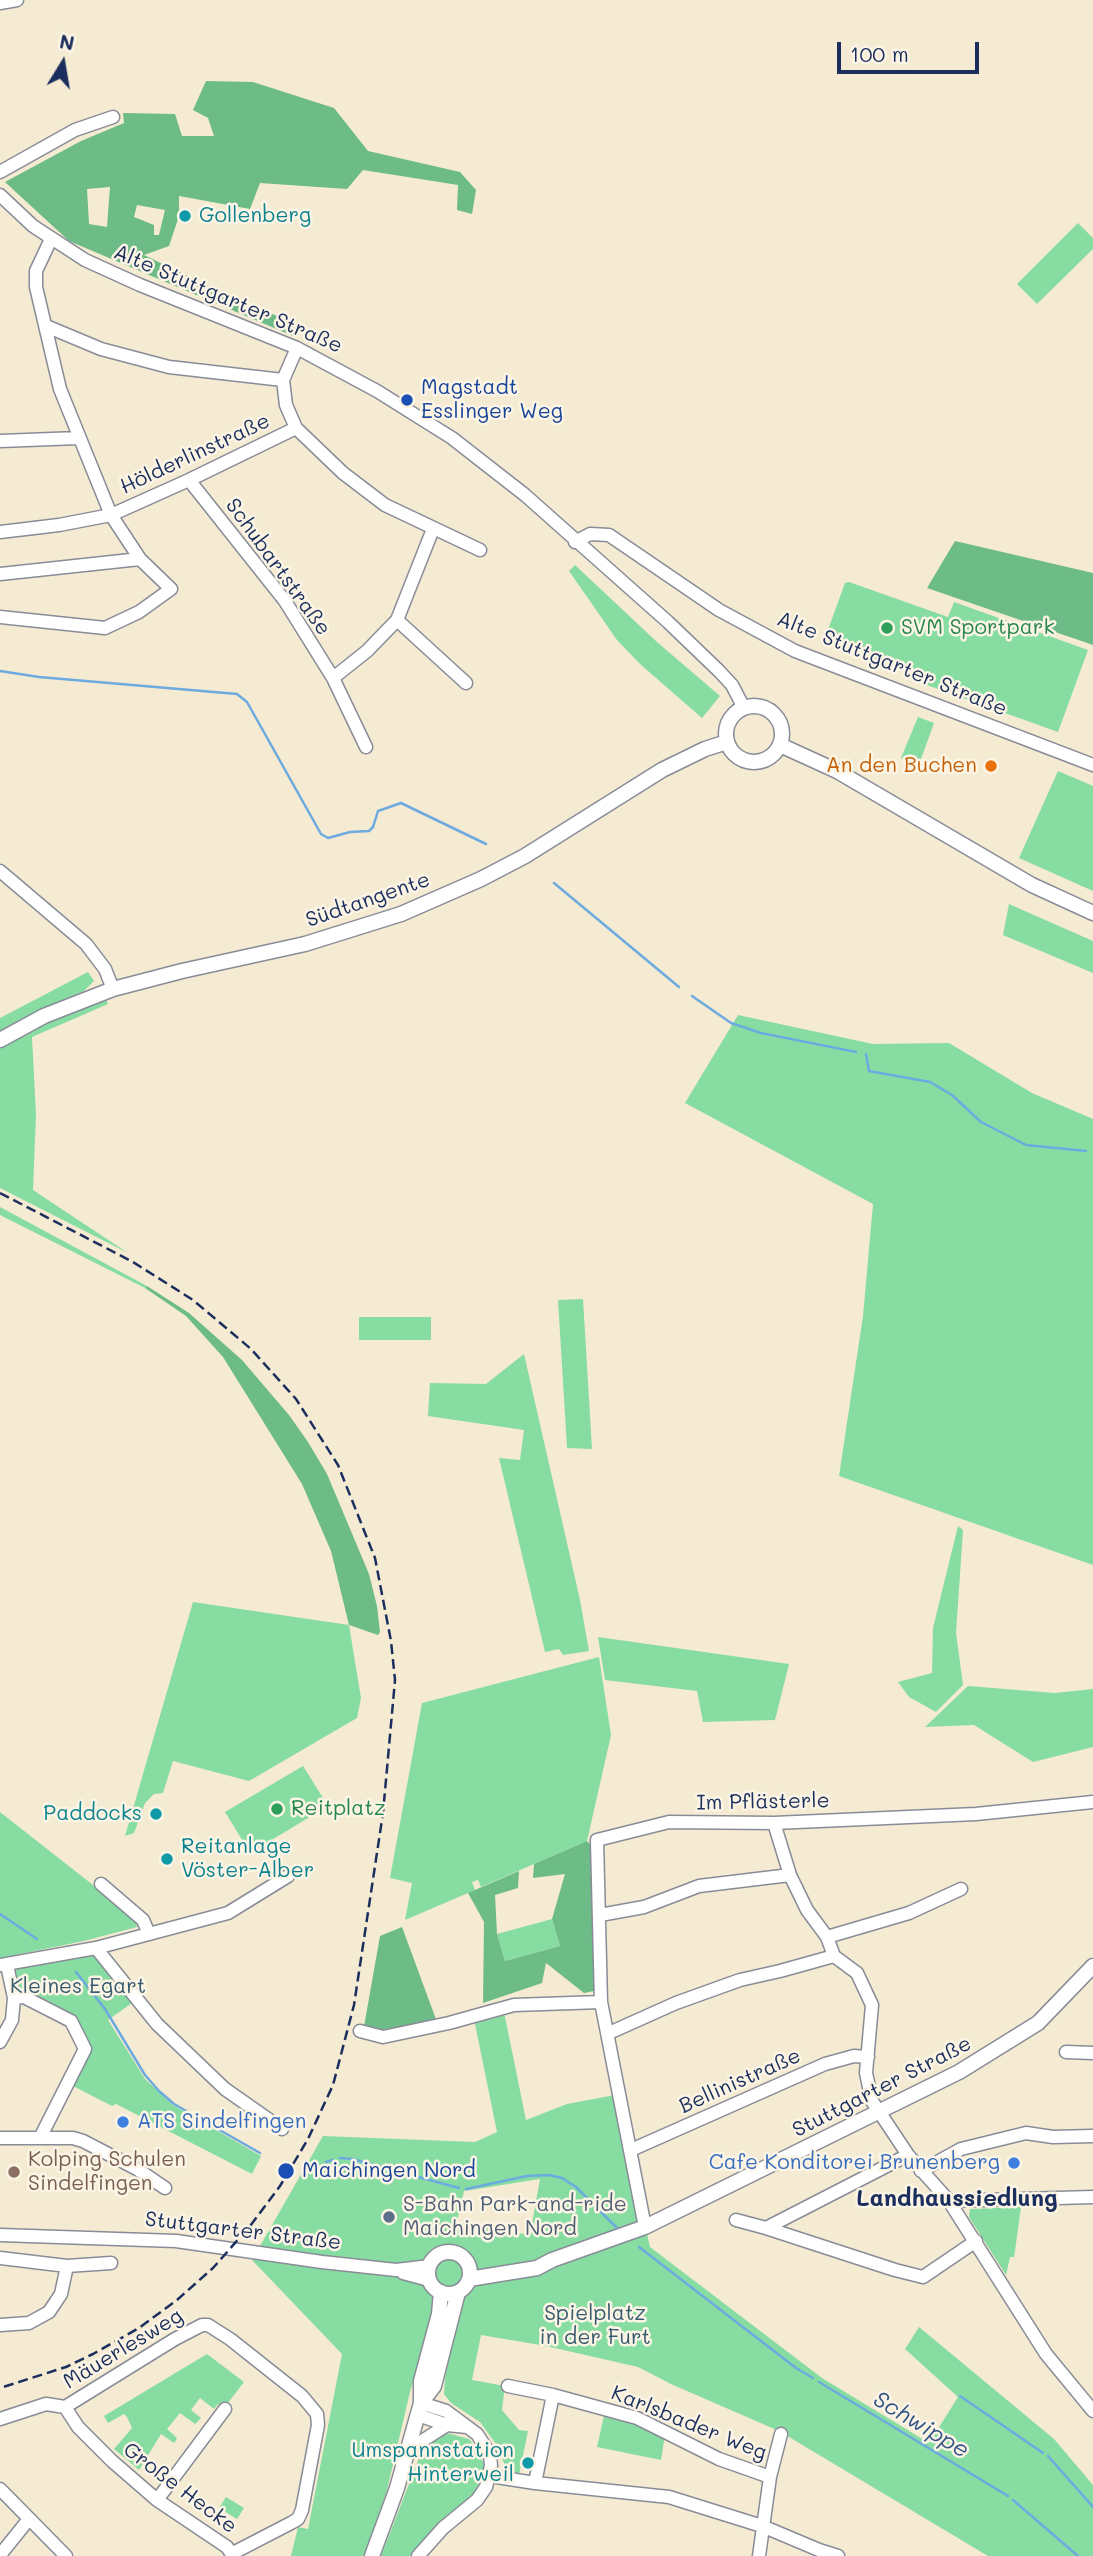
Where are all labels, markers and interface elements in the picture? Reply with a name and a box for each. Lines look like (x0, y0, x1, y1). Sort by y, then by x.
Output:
north arrow (28, 28, 98, 98)
text: N (58, 28, 77, 56)
scale bar (841, 28, 983, 72)
text: 100 m (850, 40, 909, 67)
place label: Gollenberg (199, 203, 311, 229)
marker: Gollenberg (177, 208, 193, 224)
street label: Alte Stuttgarter Straße (110, 239, 346, 359)
place label: Magstadt Esslinger Weg (421, 375, 563, 425)
marker: Magstadt Esslinger Weg (399, 392, 415, 408)
street label: Hölderlinstraße (116, 408, 274, 500)
street label: Schubartstraße (220, 494, 336, 640)
street label: Alte Stuttgarter Straße (773, 606, 1011, 722)
place label: SVM Sportpark (901, 615, 1055, 641)
marker: SVM Sportpark (879, 620, 895, 636)
place label: An den Buchen (826, 753, 977, 779)
marker: An den Buchen (983, 758, 999, 774)
street label: Südtangente (303, 867, 433, 933)
street label: Im Pflästerle (696, 1788, 830, 1816)
place label: Reitplatz (291, 1796, 385, 1822)
place label: Paddocks (43, 1801, 142, 1827)
marker: Reitplatz (269, 1801, 285, 1817)
marker: Paddocks (148, 1806, 164, 1822)
place label: Reitanlage Vöster-Alber (181, 1834, 314, 1884)
marker: Reitanlage Vöster-Alber (159, 1851, 175, 1867)
park label: Kleines Egart (10, 1974, 146, 2000)
street label: Stuttgarter Straße (788, 2031, 976, 2143)
street label: Bellinistraße (675, 2043, 805, 2119)
place label: ATS Sindelfingen (137, 2109, 306, 2135)
marker: ATS Sindelfingen (115, 2114, 131, 2130)
place label: Kolping Schulen Sindelfingen (28, 2147, 186, 2197)
place label: Cafe Konditorei Brunenberg (709, 2150, 1000, 2176)
marker: Cafe Konditorei Brunenberg (1006, 2155, 1022, 2171)
place label: Maichingen Nord (302, 2158, 476, 2184)
marker: Maichingen Nord (276, 2161, 296, 2181)
marker: Kolping Schulen Sindelfingen (6, 2164, 22, 2180)
district label: Landhaussiedlung (856, 2185, 1058, 2213)
place label: S-Bahn Park-and-ride Maichingen Nord (403, 2192, 627, 2242)
street label: Stuttgarter Straße (144, 2206, 342, 2256)
marker: S-Bahn Park-and-ride Maichingen Nord (381, 2209, 397, 2225)
park label: Spielplatz in der Furt (539, 2301, 651, 2351)
street label: Mäuerlesweg (59, 2303, 187, 2395)
street label: Karlsbader Weg (608, 2380, 770, 2466)
water label: Schwippe (868, 2386, 974, 2464)
street label: Große Hecke (118, 2437, 242, 2539)
place label: Umspannstation Hinterweil (351, 2438, 514, 2488)
marker: Umspannstation Hinterweil (520, 2455, 536, 2471)

